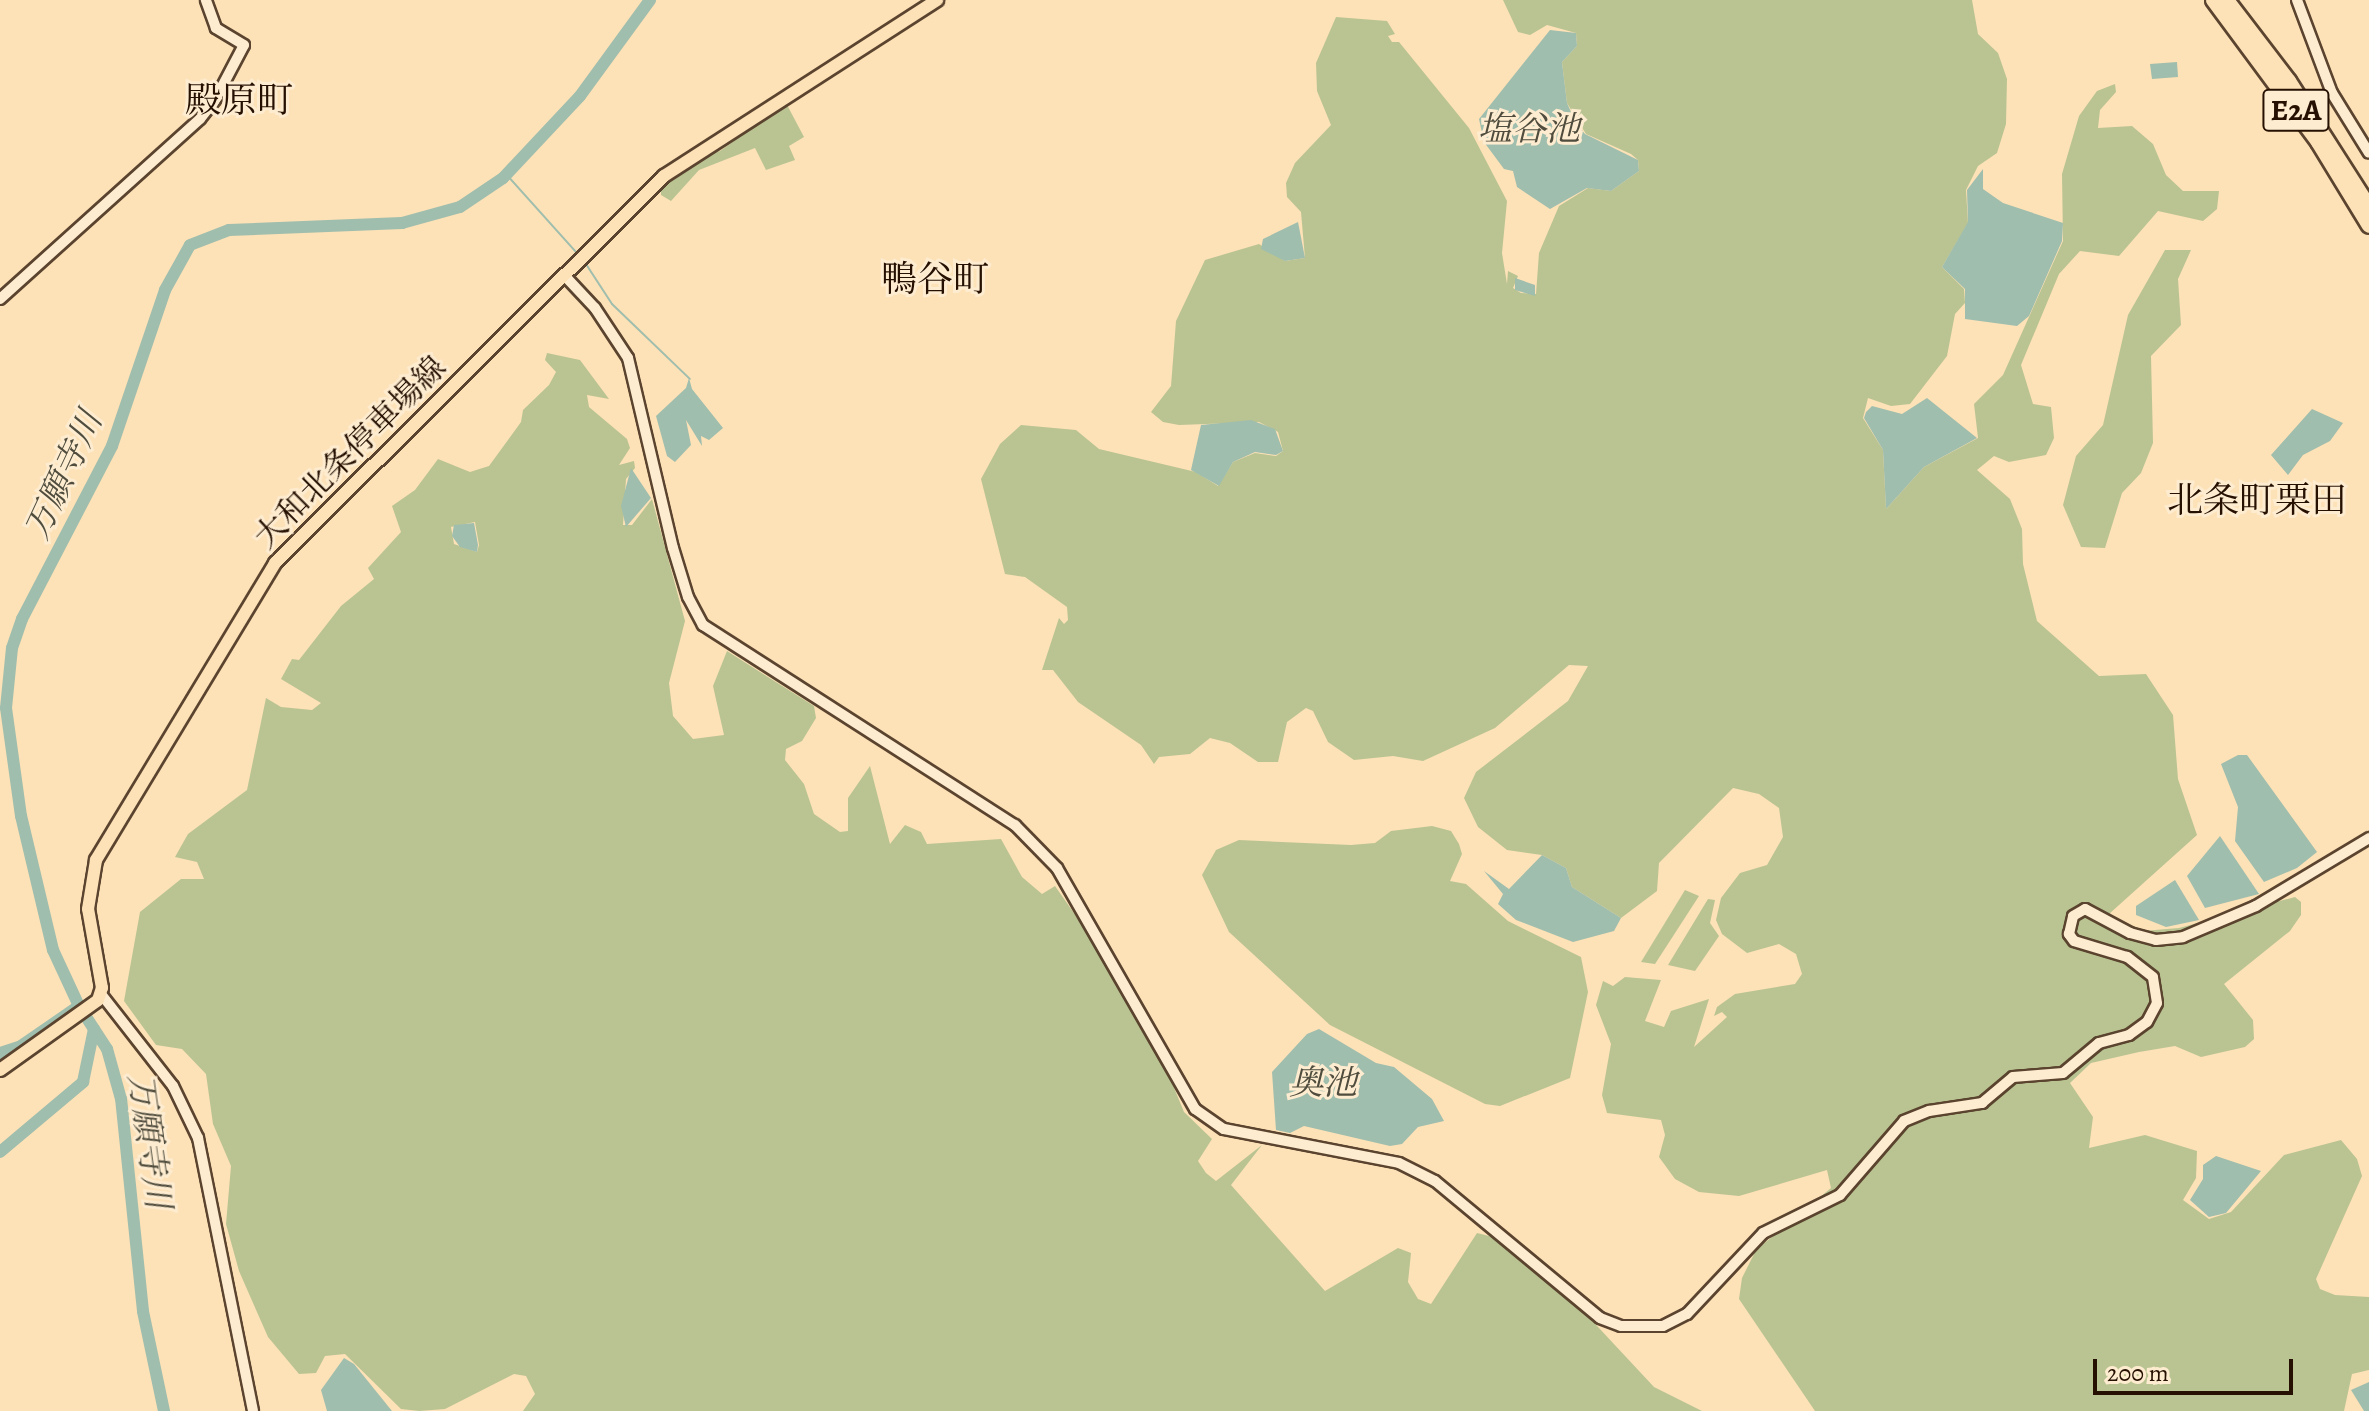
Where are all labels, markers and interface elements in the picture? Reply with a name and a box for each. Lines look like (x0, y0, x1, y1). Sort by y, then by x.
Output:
district label: 殿原町 (185, 78, 293, 122)
road number: E2A (2262, 84, 2330, 136)
water label: 塩谷池 (1478, 109, 1580, 149)
district label: 鴨谷町 (881, 257, 989, 301)
street label: 大和北条停車場線 (246, 348, 454, 556)
water label: 万願寺川 (16, 405, 110, 545)
district label: 北条町栗田 (2167, 478, 2347, 522)
water label: 奥池 (1289, 1063, 1357, 1103)
water label: 万願寺川 (120, 1071, 180, 1211)
scale bar (2097, 1343, 2297, 1393)
text: 200 m (2107, 1357, 2169, 1389)

